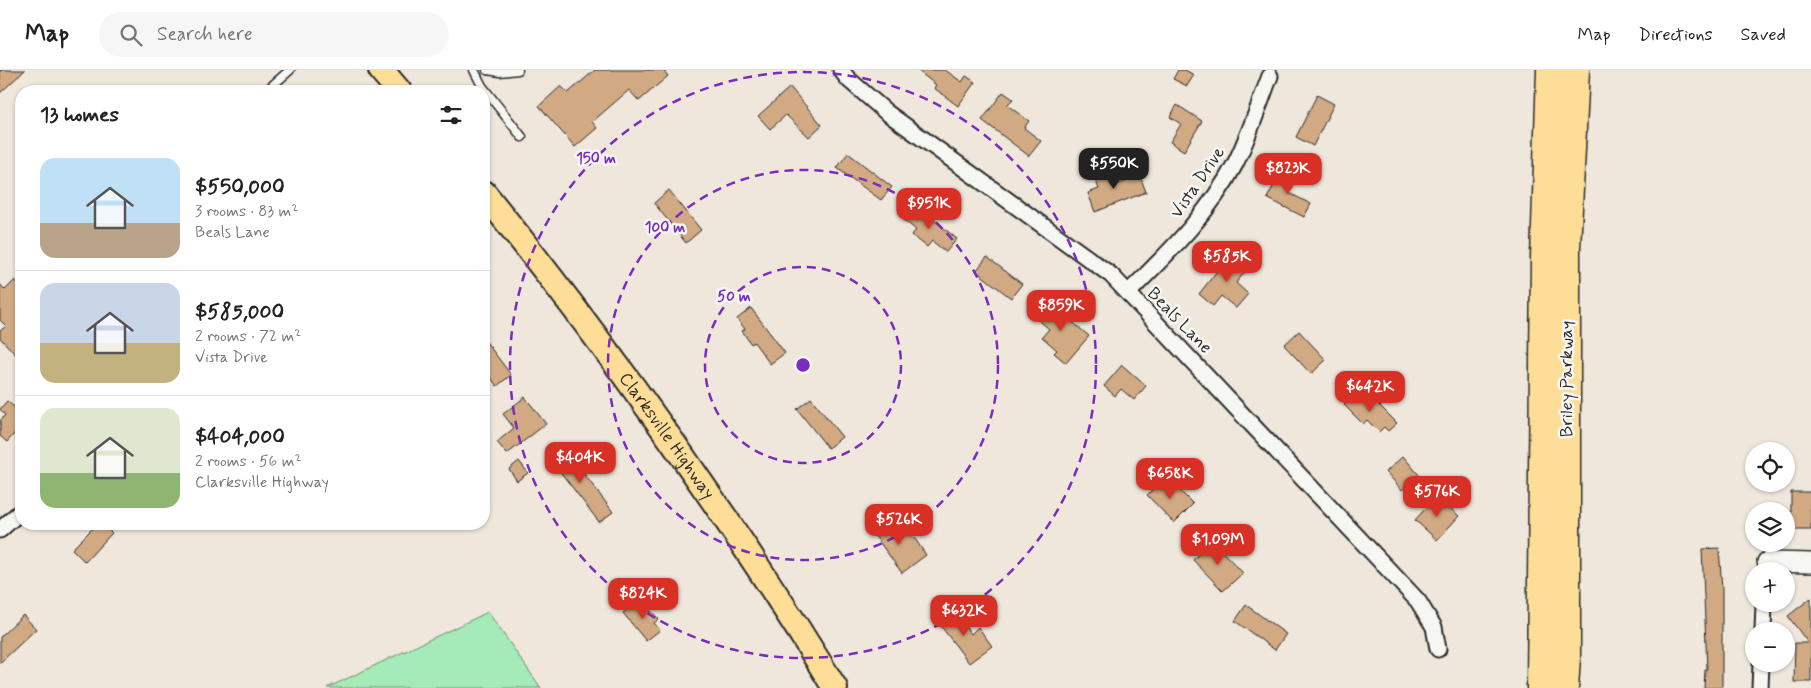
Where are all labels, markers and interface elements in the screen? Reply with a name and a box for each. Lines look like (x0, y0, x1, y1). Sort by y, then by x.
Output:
search box (99, 12, 449, 57)
text: Map (25, 19, 69, 50)
icon: search (117, 21, 145, 49)
text: Search here (157, 22, 253, 47)
text: Map (1578, 23, 1611, 47)
text: Directions (1639, 23, 1713, 47)
text: Saved (1741, 23, 1786, 47)
text: 13 homes (40, 101, 119, 129)
icon: filters (437, 101, 465, 129)
street label: Vista Drive (1165, 142, 1231, 223)
pin: $550K (1079, 148, 1149, 190)
text: 150 m (576, 149, 616, 169)
pin: $823K (1253, 152, 1323, 195)
text: $550K (1090, 153, 1138, 174)
text: $823K (1266, 158, 1310, 179)
text: $550,000 (195, 173, 285, 201)
icon: home (80, 178, 140, 238)
pin: $951K (894, 188, 964, 230)
text: $951K (907, 193, 951, 214)
text: 3 rooms · 83 m² (195, 201, 298, 222)
text: 100 m (645, 218, 685, 238)
text: Beals Lane (195, 222, 270, 243)
pin: $585K (1192, 240, 1262, 283)
text: $585K (1203, 246, 1251, 267)
street label: Beals Lane (1141, 282, 1217, 359)
text: 50 m (717, 287, 751, 307)
pin: $859K (1026, 290, 1096, 332)
text: $859K (1038, 295, 1084, 316)
text: $585,000 (195, 298, 284, 326)
icon: home (80, 303, 140, 363)
street label: Briley Parkway (1555, 321, 1579, 437)
text: 2 rooms · 72 m² (195, 326, 301, 347)
text: Vista Drive (195, 347, 268, 368)
centre of rings (794, 356, 812, 374)
street label: Clarksville Highway (613, 368, 720, 504)
pin: $642K (1335, 370, 1405, 413)
text: $642K (1346, 376, 1394, 397)
text: $404,000 (195, 423, 285, 451)
icon: home (80, 428, 140, 488)
pin: $404K (545, 442, 615, 484)
map controls (1745, 442, 1795, 672)
button: locate (1745, 442, 1795, 492)
text: $404K (556, 447, 604, 468)
text: 2 rooms · 56 m² (195, 451, 302, 472)
pin: $658K (1135, 458, 1205, 500)
text: $658K (1147, 463, 1193, 484)
text: Clarksville Highway (195, 472, 329, 493)
pin: $576K (1402, 476, 1472, 518)
text: $576K (1414, 481, 1460, 502)
button: layers (1745, 502, 1795, 552)
pin: $526K (864, 504, 934, 546)
text: $526K (876, 509, 922, 530)
pin: $1.09M (1177, 524, 1259, 566)
text: $1.09M (1192, 529, 1244, 550)
button: + (1745, 562, 1795, 612)
pin: $824K (608, 578, 678, 620)
text: $824K (619, 583, 667, 604)
pin: $632K (929, 594, 999, 637)
text: $632K (941, 600, 987, 621)
button: − (1745, 622, 1795, 672)

